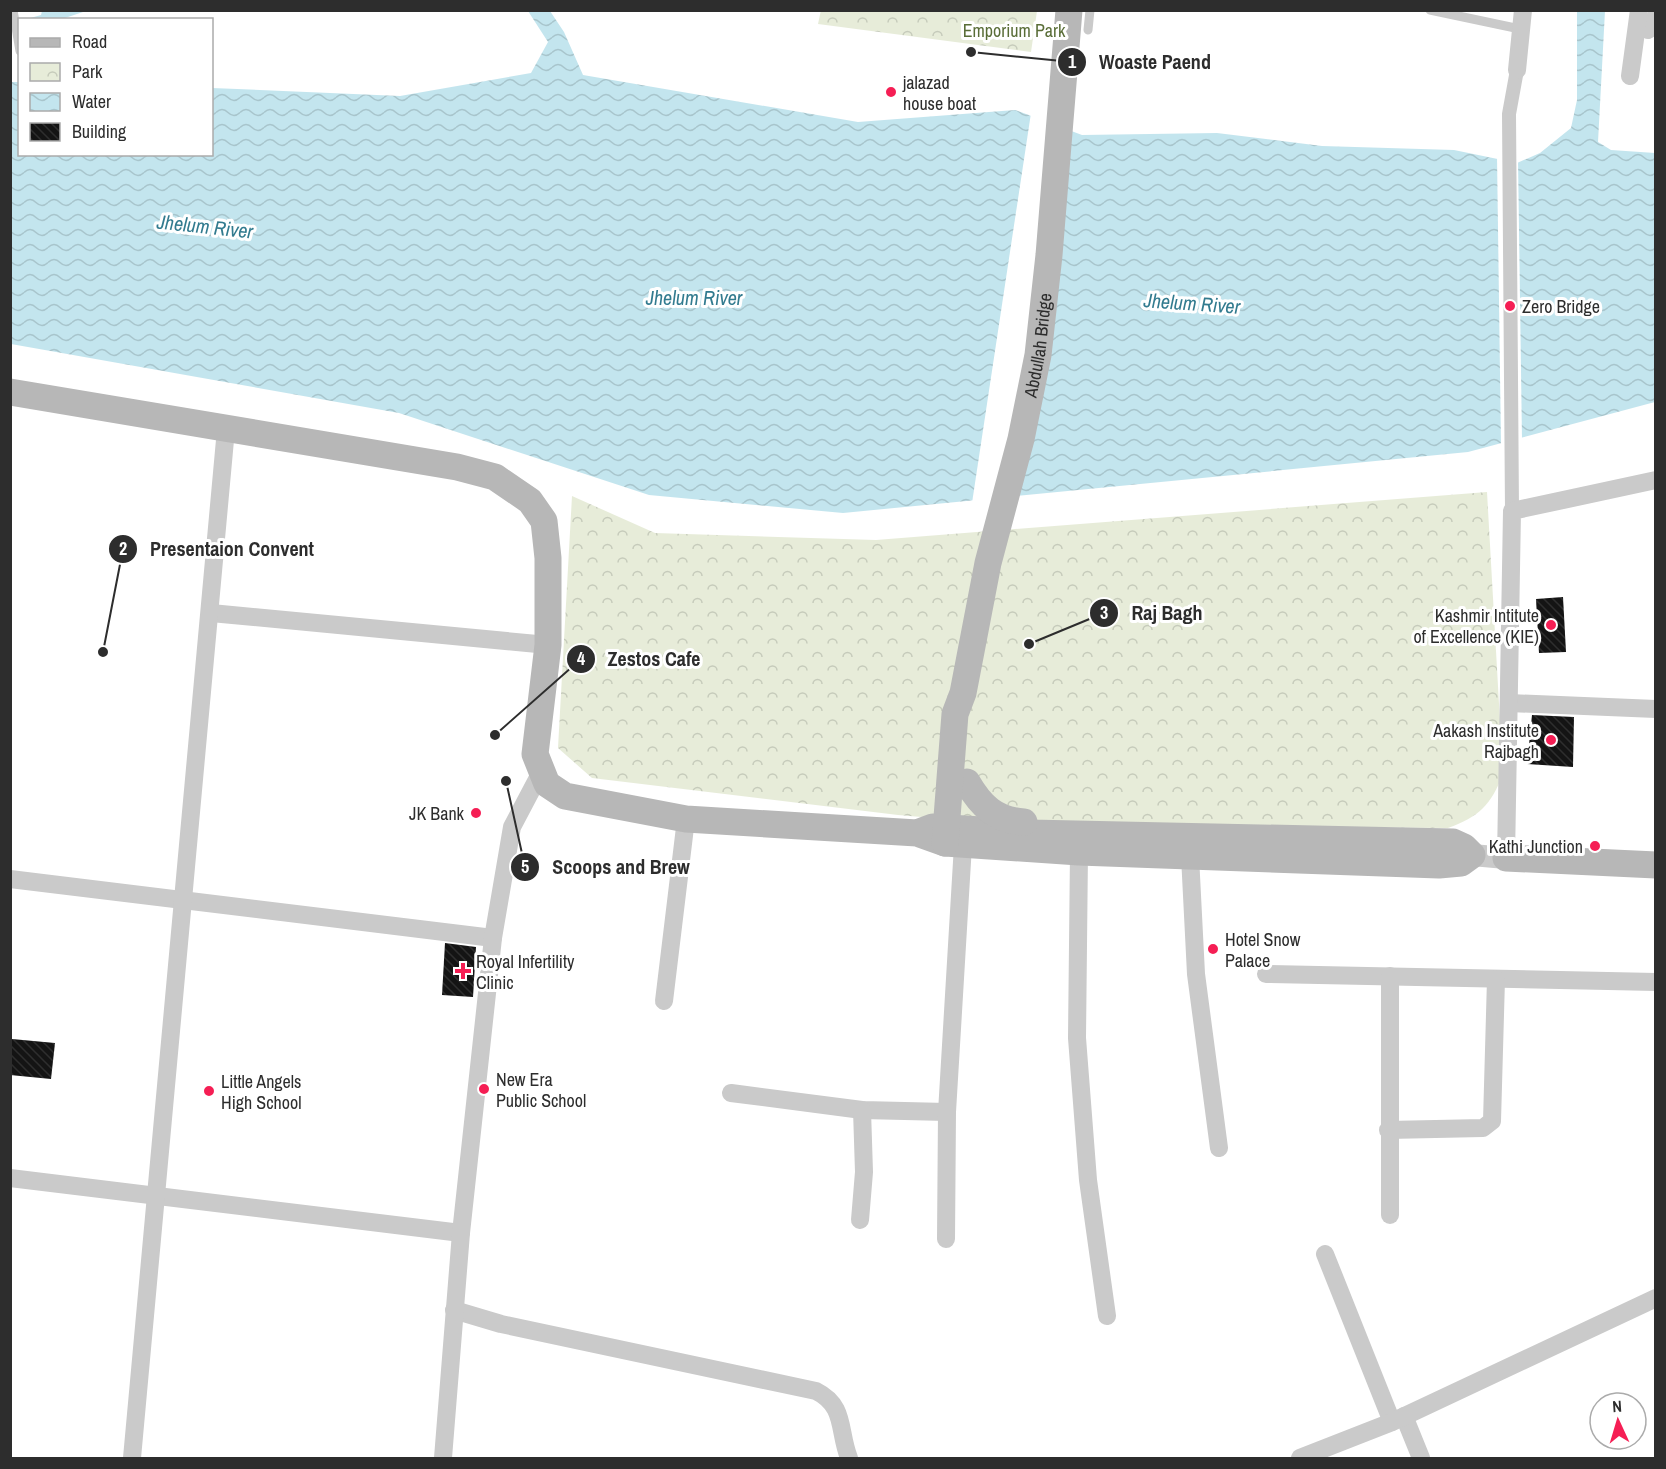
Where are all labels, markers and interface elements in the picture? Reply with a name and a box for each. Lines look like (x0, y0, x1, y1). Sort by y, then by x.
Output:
legend (18, 18, 213, 156)
park label: Emporium Park (963, 18, 1066, 43)
text: Road (72, 29, 107, 54)
callout: Woaste Paend (1057, 43, 1223, 81)
text: Woaste Paend (1099, 48, 1211, 75)
text: 1 (1068, 49, 1077, 74)
text: Park (72, 59, 103, 84)
place label: jalazad house boat (902, 70, 976, 116)
marker: jalazad house boat (884, 85, 898, 99)
text: Water (72, 89, 111, 114)
text: Building (72, 119, 127, 144)
water label: Jhelum River (155, 207, 255, 245)
water label: Jhelum River (645, 284, 743, 311)
water label: Jhelum River (1142, 286, 1242, 320)
street label: Abdullah Bridge (1017, 292, 1057, 400)
place label: Zero Bridge (1522, 294, 1600, 319)
marker: Zero Bridge (1503, 299, 1517, 313)
callout: Presentaion Convent (108, 530, 326, 568)
text: Presentaion Convent (150, 535, 315, 562)
text: 2 (119, 536, 127, 561)
callout: Raj Bagh (1089, 594, 1215, 632)
text: Raj Bagh (1131, 599, 1203, 626)
text: 3 (1100, 600, 1108, 625)
place label: Kashmir Intitute of Excellence (KIE) (1413, 603, 1539, 649)
marker: Kashmir Intitute of Excellence (KIE) (1544, 618, 1558, 632)
callout: Zestos Cafe (566, 640, 713, 678)
text: Zestos Cafe (608, 645, 700, 672)
text: 4 (577, 646, 586, 671)
place label: Aakash Institute Rajbagh (1432, 718, 1539, 764)
marker: Aakash Institute Rajbagh (1544, 733, 1558, 747)
place label: JK Bank (409, 801, 465, 826)
marker: JK Bank (469, 806, 483, 820)
place label: Kathi Junction (1489, 834, 1583, 859)
marker: Kathi Junction (1588, 839, 1602, 853)
callout: Scoops and Brew (510, 848, 702, 886)
text: Scoops and Brew (552, 853, 690, 880)
text: 5 (521, 854, 529, 879)
place label: Hotel Snow Palace (1225, 927, 1301, 973)
marker: Hotel Snow Palace (1206, 942, 1220, 956)
place label: Royal Infertility Clinic (476, 949, 575, 995)
marker: Royal Infertility Clinic (454, 962, 472, 980)
place label: New Era Public School (496, 1067, 586, 1113)
place label: Little Angels High School (221, 1069, 301, 1115)
marker: New Era Public School (477, 1082, 491, 1096)
marker: Little Angels High School (202, 1084, 216, 1098)
north arrow (1588, 1391, 1648, 1451)
text: N (1611, 1395, 1622, 1417)

